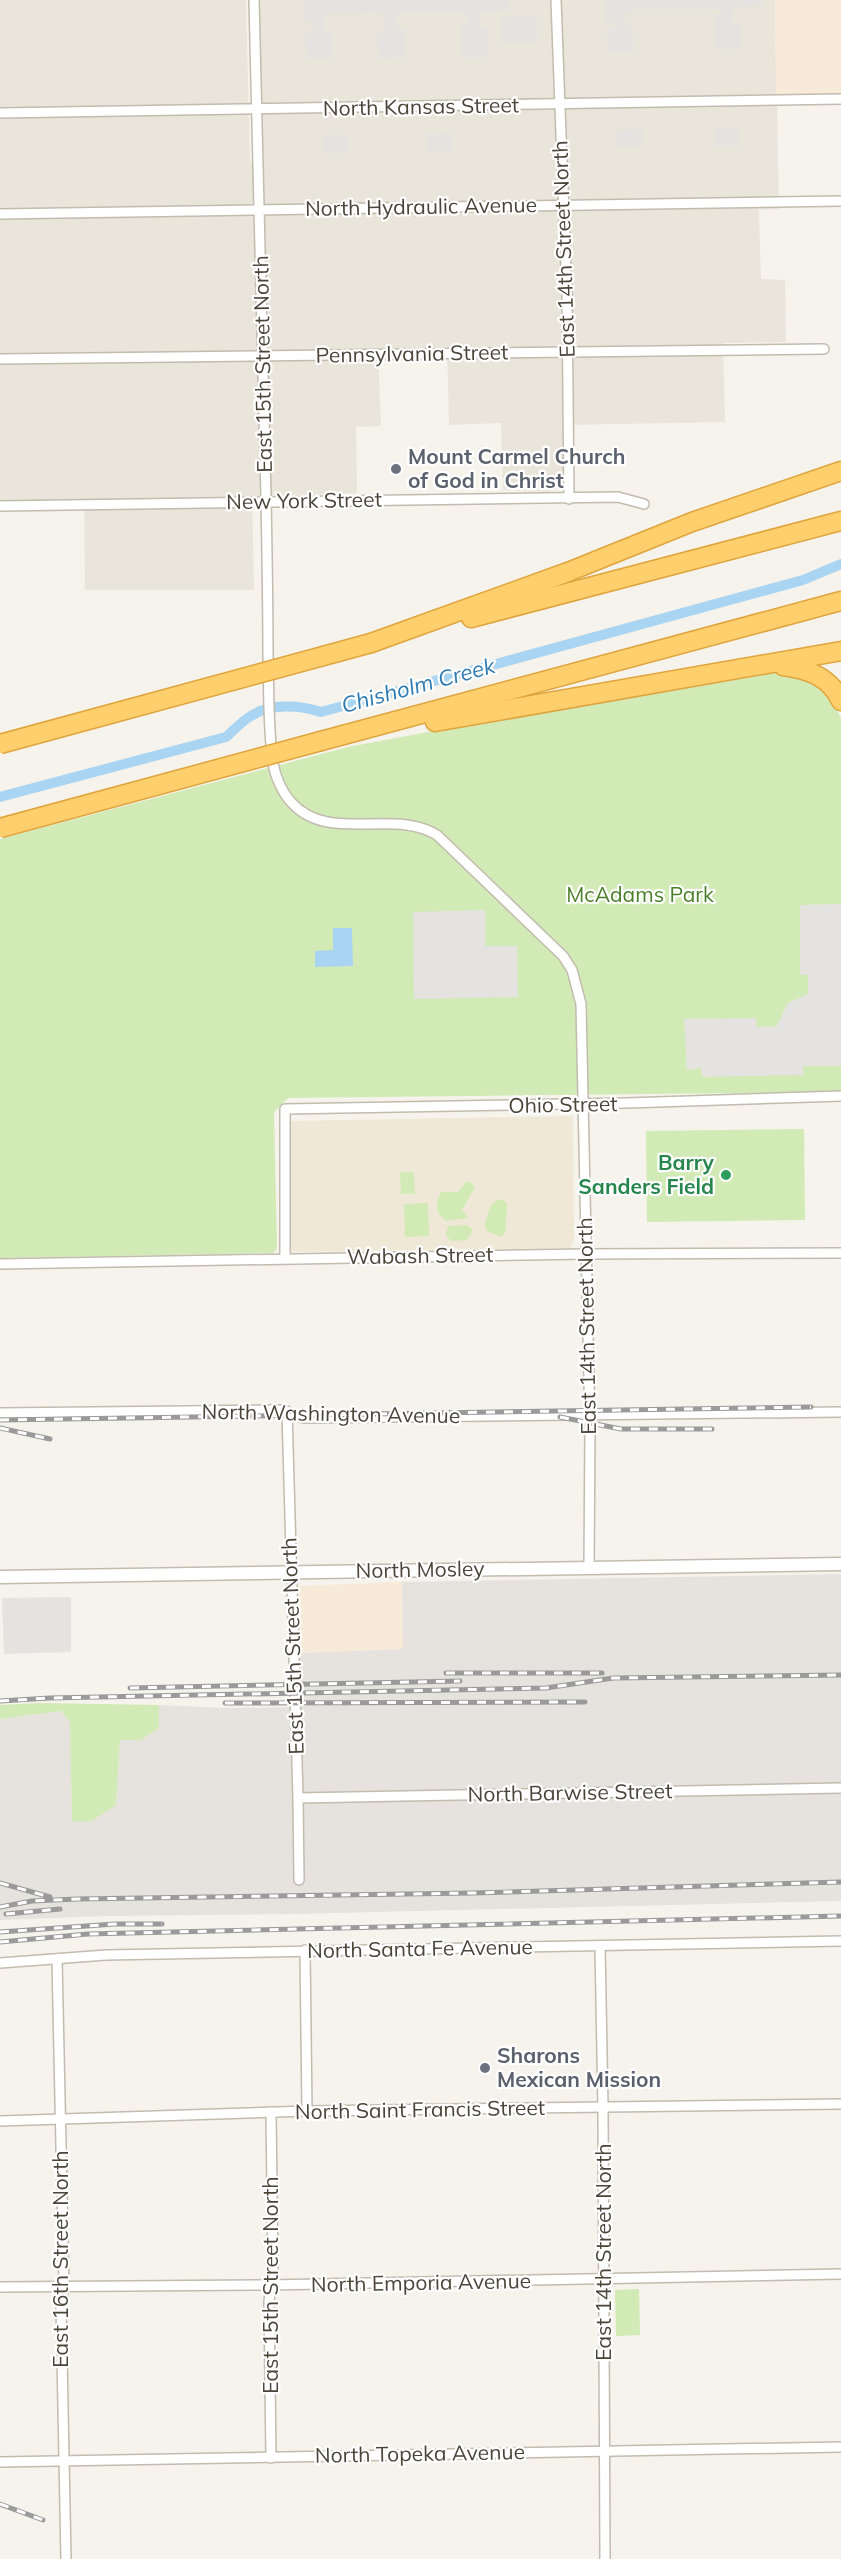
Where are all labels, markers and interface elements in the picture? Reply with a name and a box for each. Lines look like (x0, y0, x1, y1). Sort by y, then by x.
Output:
street label: North Kansas Street (323, 91, 519, 121)
street label: East 14th Street North (546, 140, 580, 358)
street label: North Hydraulic Avenue (305, 191, 537, 221)
street label: East 15th Street North (247, 255, 277, 473)
street label: Pennsylvania Street (315, 338, 508, 368)
place label: Mount Carmel Church of God in Christ (408, 443, 625, 493)
marker: Mount Carmel Church of God in Christ (389, 462, 403, 476)
street label: New York Street (226, 486, 382, 514)
water label: Chisholm Creek (338, 651, 499, 719)
park label: McAdams Park (566, 881, 714, 907)
street label: Ohio Street (508, 1090, 618, 1118)
place label: Barry Sanders Field (578, 1149, 715, 1199)
marker: Barry Sanders Field (719, 1168, 733, 1182)
street label: East 14th Street North (571, 1217, 601, 1435)
street label: Wabash Street (347, 1241, 493, 1269)
street label: North Washington Avenue (202, 1398, 461, 1428)
street label: East 15th Street North (275, 1537, 309, 1755)
street label: North Mosley (355, 1555, 485, 1583)
street label: North Barwise Street (467, 1777, 673, 1807)
street label: North Santa Fe Avenue (307, 1933, 533, 1963)
place label: Sharons Mexican Mission (497, 2042, 661, 2092)
marker: Sharons Mexican Mission (478, 2061, 492, 2075)
street label: North Saint Francis Street (295, 2094, 545, 2124)
street label: East 14th Street North (590, 2143, 616, 2361)
street label: East 16th Street North (47, 2150, 73, 2368)
street label: East 15th Street North (257, 2176, 283, 2394)
street label: North Emporia Avenue (311, 2267, 531, 2297)
street label: North Topeka Avenue (315, 2438, 525, 2468)

